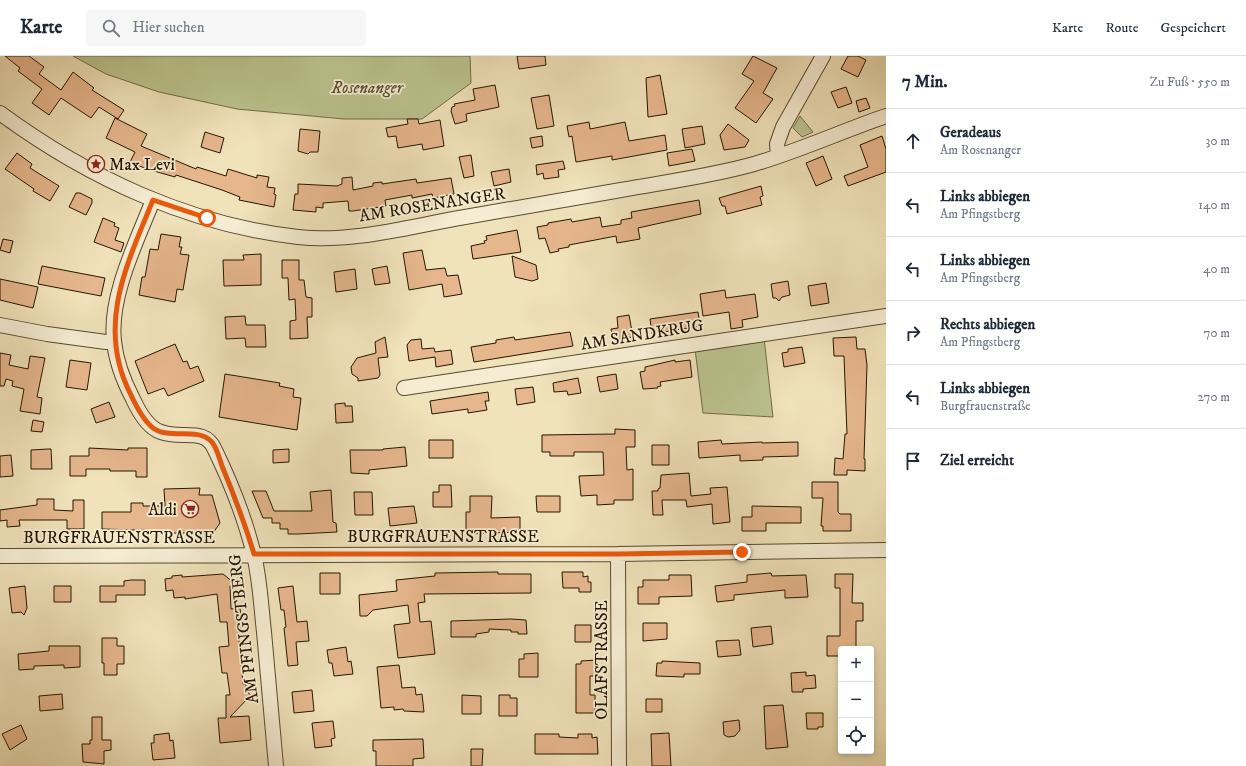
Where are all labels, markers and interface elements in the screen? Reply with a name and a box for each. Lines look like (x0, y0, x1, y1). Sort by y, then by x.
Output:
search box (86, 10, 366, 46)
text: Karte (20, 16, 62, 39)
icon: search (100, 17, 122, 39)
text: Hier suchen (132, 18, 205, 37)
text: Karte (1052, 19, 1083, 37)
text: Route (1105, 19, 1138, 37)
text: Gespeichert (1160, 19, 1226, 37)
text: 7 Min. (902, 71, 947, 93)
text: Zu Fuß · 550 m (1150, 74, 1230, 90)
park label: Rosenanger (330, 77, 405, 99)
text: Geradeaus (940, 123, 1001, 142)
icon: ahead (902, 130, 924, 152)
text: 30 m (1206, 133, 1230, 149)
text: Am Rosenanger (940, 142, 1021, 158)
place icon: Max Levi (86, 154, 106, 174)
place label: Max Levi (109, 154, 175, 176)
street label: AM ROSENANGER (358, 182, 507, 227)
text: Links abbiegen (940, 187, 1030, 206)
icon: left (902, 194, 924, 216)
text: 140 m (1198, 197, 1230, 213)
text: Am Pfingstberg (940, 206, 1020, 222)
route start (198, 209, 216, 227)
text: Links abbiegen (940, 251, 1030, 270)
icon: left (902, 258, 924, 280)
text: 40 m (1203, 261, 1230, 277)
text: Am Pfingstberg (940, 270, 1020, 286)
street label: AM SANDKRUG (579, 314, 705, 356)
text: Rechts abbiegen (940, 315, 1035, 334)
icon: right (902, 322, 924, 344)
text: 70 m (1204, 325, 1230, 341)
text: Am Pfingstberg (940, 334, 1020, 350)
text: Links abbiegen (940, 379, 1030, 398)
icon: left (902, 386, 924, 408)
text: 270 m (1198, 389, 1230, 405)
text: Burgfrauenstraße (940, 398, 1031, 414)
icon: arrive (902, 450, 924, 472)
text: Ziel erreicht (940, 451, 1014, 470)
place label: Aldi (148, 499, 177, 521)
supermarket icon: Aldi (180, 499, 200, 519)
street label: BURGFRAUENSTRASSE (347, 526, 539, 548)
street label: BURGFRAUENSTRASSE (23, 527, 215, 549)
route end (733, 543, 751, 561)
street label: AM PFINGSTBERG (224, 553, 264, 705)
street label: OLAFSTRASSE (591, 600, 613, 720)
map controls (838, 646, 874, 754)
button: + (838, 646, 874, 682)
button: − (838, 682, 874, 718)
button: locate (838, 718, 874, 754)

